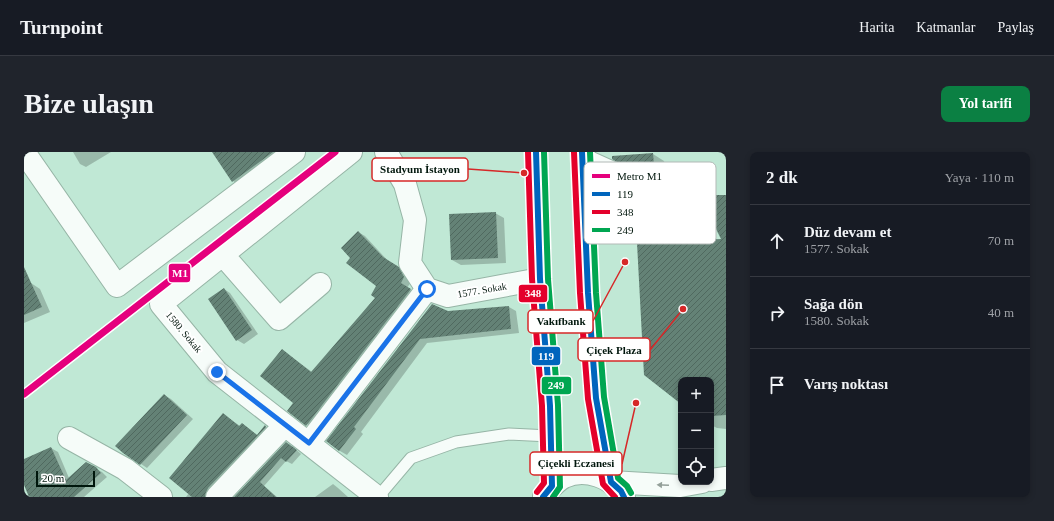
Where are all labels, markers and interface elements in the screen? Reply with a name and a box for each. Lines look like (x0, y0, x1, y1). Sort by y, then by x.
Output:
text: Turnpoint (20, 17, 103, 38)
text: Harita (859, 20, 894, 35)
text: Katmanlar (916, 20, 975, 35)
text: Paylaş (997, 20, 1034, 35)
button: Yol tarifi (941, 86, 1030, 122)
text: Bize ulaşın (24, 88, 154, 119)
callout: Stadyum İstayon (372, 158, 468, 181)
legend (584, 162, 716, 244)
text: Stadyum İstayon (380, 163, 460, 175)
text: 2 dk (766, 168, 798, 187)
text: Metro M1 (617, 170, 662, 182)
text: Yaya · 110 m (945, 170, 1014, 185)
text: 119 (617, 188, 634, 200)
text: 348 (617, 206, 634, 218)
text: 249 (617, 224, 634, 236)
text: Düz devam et (804, 224, 891, 240)
icon: ahead (766, 230, 788, 252)
text: 70 m (988, 233, 1014, 248)
text: 1577. Sokak (804, 241, 869, 256)
line badge: M1 (168, 263, 191, 283)
text: M1 (172, 267, 188, 279)
route start (418, 280, 436, 298)
street label: 1577. Sokak (456, 280, 508, 300)
line badge: 348 (518, 284, 548, 303)
text: 348 (525, 287, 542, 299)
text: Sağa dön (804, 296, 863, 312)
icon: right (766, 302, 788, 324)
text: 40 m (988, 305, 1014, 320)
street label: 1580. Sokak (164, 309, 204, 355)
callout: Vakıfbank (528, 310, 593, 333)
text: 1580. Sokak (804, 313, 869, 328)
text: Vakıfbank (536, 315, 586, 327)
callout: Çiçek Plaza (578, 338, 650, 361)
text: Çiçek Plaza (586, 344, 642, 356)
line badge: 119 (531, 346, 561, 366)
text: 119 (538, 350, 554, 362)
route end (208, 363, 226, 381)
icon: arrive (766, 374, 788, 396)
line badge: 249 (541, 376, 572, 395)
text: Varış noktası (804, 376, 888, 392)
map controls (678, 377, 714, 485)
button: + (678, 377, 714, 413)
text: 249 (548, 379, 565, 391)
button: − (678, 413, 714, 449)
button: locate (678, 449, 714, 485)
callout: Çiçekli Eczanesi (530, 452, 622, 475)
text: Çiçekli Eczanesi (538, 457, 614, 469)
scale bar (36, 469, 95, 488)
text: 20 m (42, 472, 64, 484)
one-way arrow (657, 481, 669, 488)

